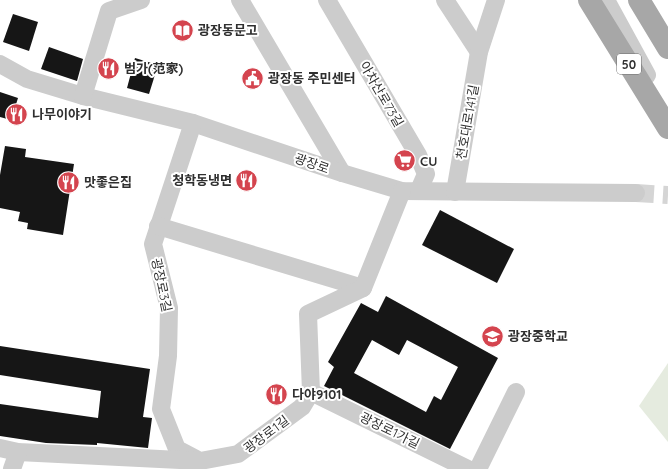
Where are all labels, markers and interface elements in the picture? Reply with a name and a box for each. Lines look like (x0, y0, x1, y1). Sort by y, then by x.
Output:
library icon: 광장동문고 (170, 17, 196, 43)
place label: 광장동문고 (198, 22, 258, 38)
road number: 50 (617, 54, 641, 74)
restaurant icon: 범가(范家) (95, 55, 121, 81)
street label: 아차산로73길 (357, 58, 407, 130)
place label: 범가(范家) (124, 60, 184, 76)
public building icon: 광장동 주민센터 (239, 65, 265, 91)
place label: 광장동 주민센터 (268, 70, 355, 86)
street label: 천호대로141길 (453, 83, 481, 161)
restaurant icon: 나무이야기 (3, 101, 29, 127)
place label: 나무이야기 (32, 106, 92, 122)
supermarket icon: CU (392, 148, 418, 174)
street label: 광장로 (292, 150, 332, 176)
place label: CU (420, 153, 437, 169)
restaurant icon: 청학동냉면 (234, 167, 260, 193)
restaurant icon: 맛좋은집 (55, 169, 81, 195)
place label: 청학동냉면 (172, 172, 232, 188)
place label: 맛좋은집 (84, 174, 132, 190)
street label: 광장로3길 (148, 257, 176, 313)
school or university icon: 광장중학교 (480, 323, 506, 349)
place label: 광장중학교 (508, 328, 568, 344)
restaurant icon: 다야9101 (264, 381, 290, 407)
place label: 다야9101 (292, 386, 341, 402)
street label: 광장로1가길 (357, 409, 423, 451)
street label: 광장로1길 (240, 412, 292, 456)

